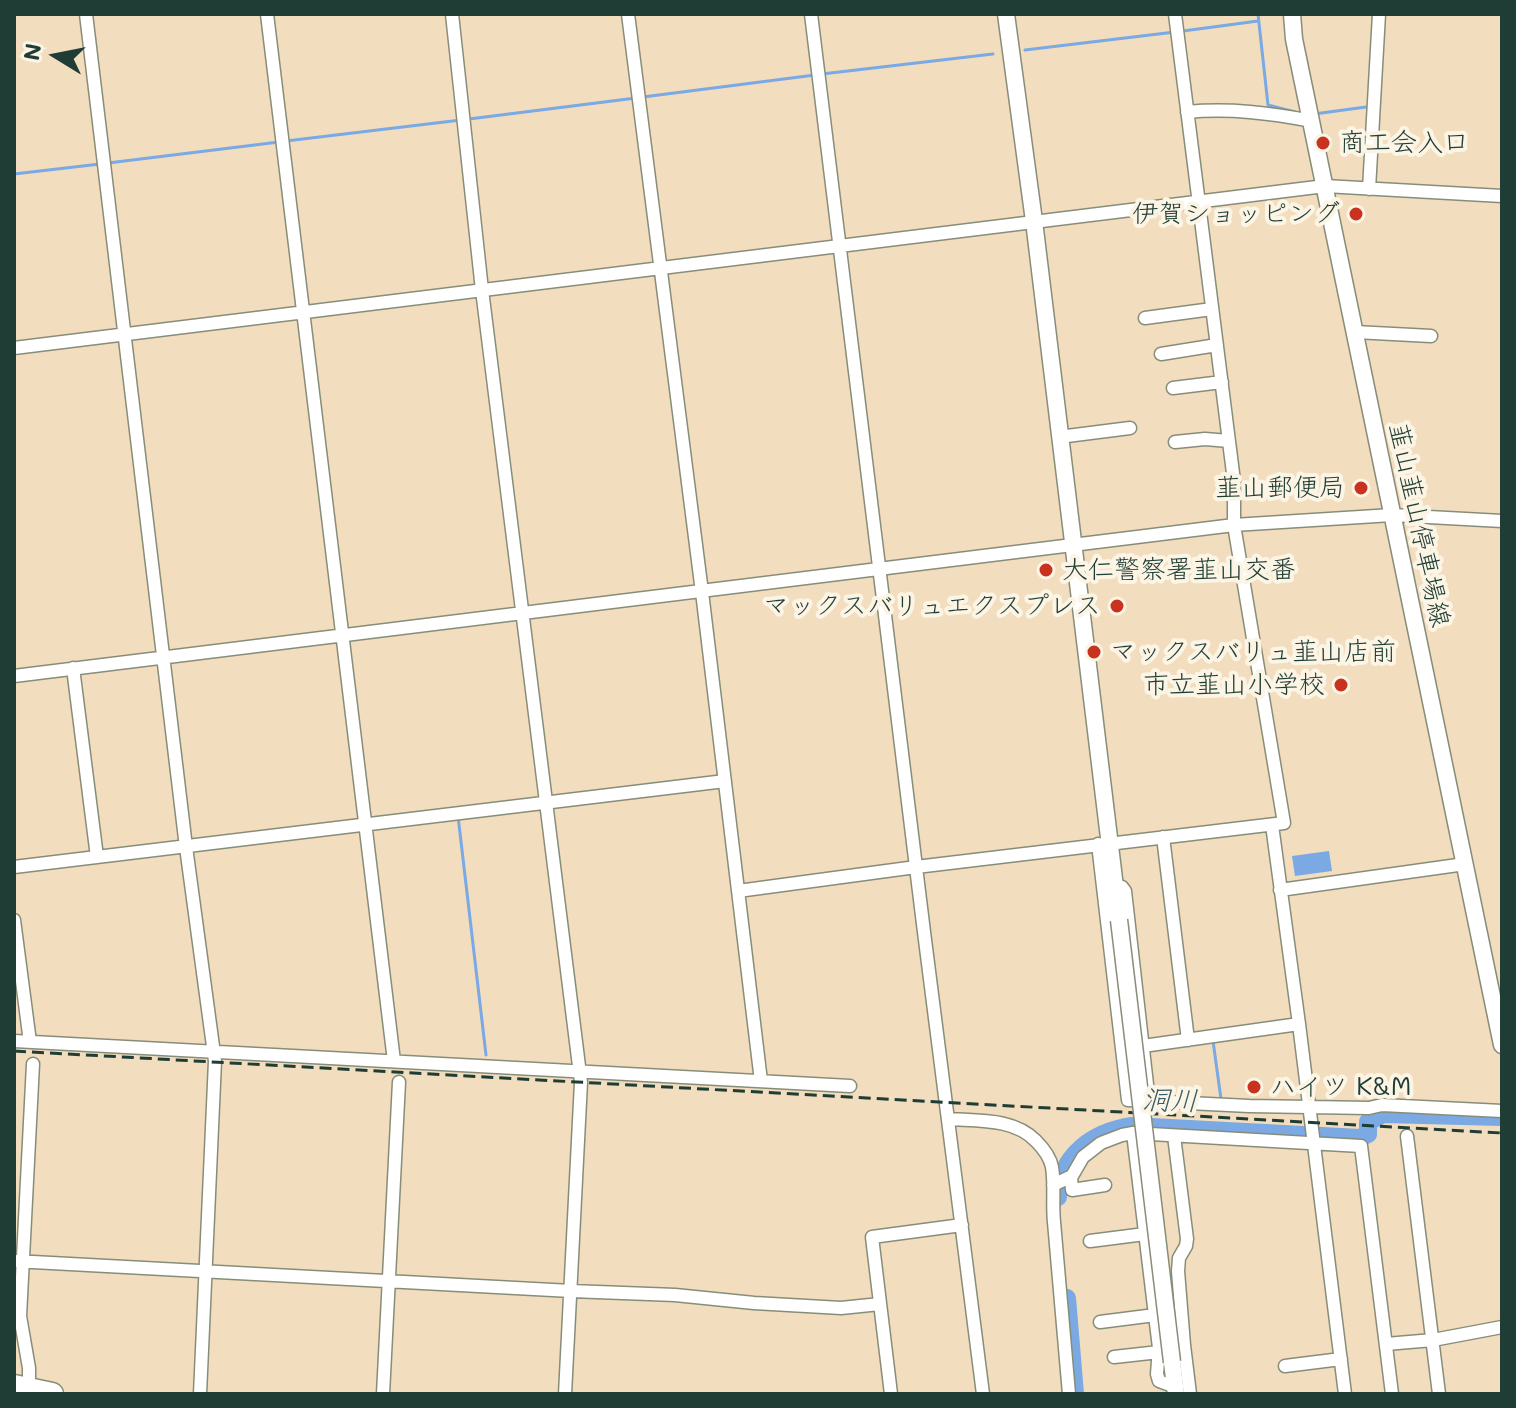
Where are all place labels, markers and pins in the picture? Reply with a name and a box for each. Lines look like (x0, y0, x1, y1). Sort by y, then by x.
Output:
place label: 商工会入口 (1339, 127, 1469, 159)
marker: 商工会入口 (1314, 134, 1332, 152)
place label: 伊賀ショッピング (1132, 198, 1340, 230)
marker: 伊賀ショッピング (1347, 205, 1365, 223)
place label: 韮山郵便局 (1215, 472, 1345, 504)
marker: 韮山郵便局 (1352, 479, 1370, 497)
place label: 大仁警察署韮山交番 (1062, 554, 1296, 586)
marker: 大仁警察署韮山交番 (1037, 561, 1055, 579)
place label: マックスバリュエクスプレス (763, 590, 1101, 622)
marker: マックスバリュエクスプレス (1108, 597, 1126, 615)
place label: マックスバリュ韮山店前 (1110, 636, 1396, 668)
marker: マックスバリュ韮山店前 (1085, 643, 1103, 661)
place label: 市立韮山小学校 (1143, 669, 1325, 701)
marker: 市立韮山小学校 (1332, 676, 1350, 694)
place label: ハイツ K&M (1270, 1071, 1412, 1103)
marker: ハイツ K&M (1245, 1078, 1263, 1096)

